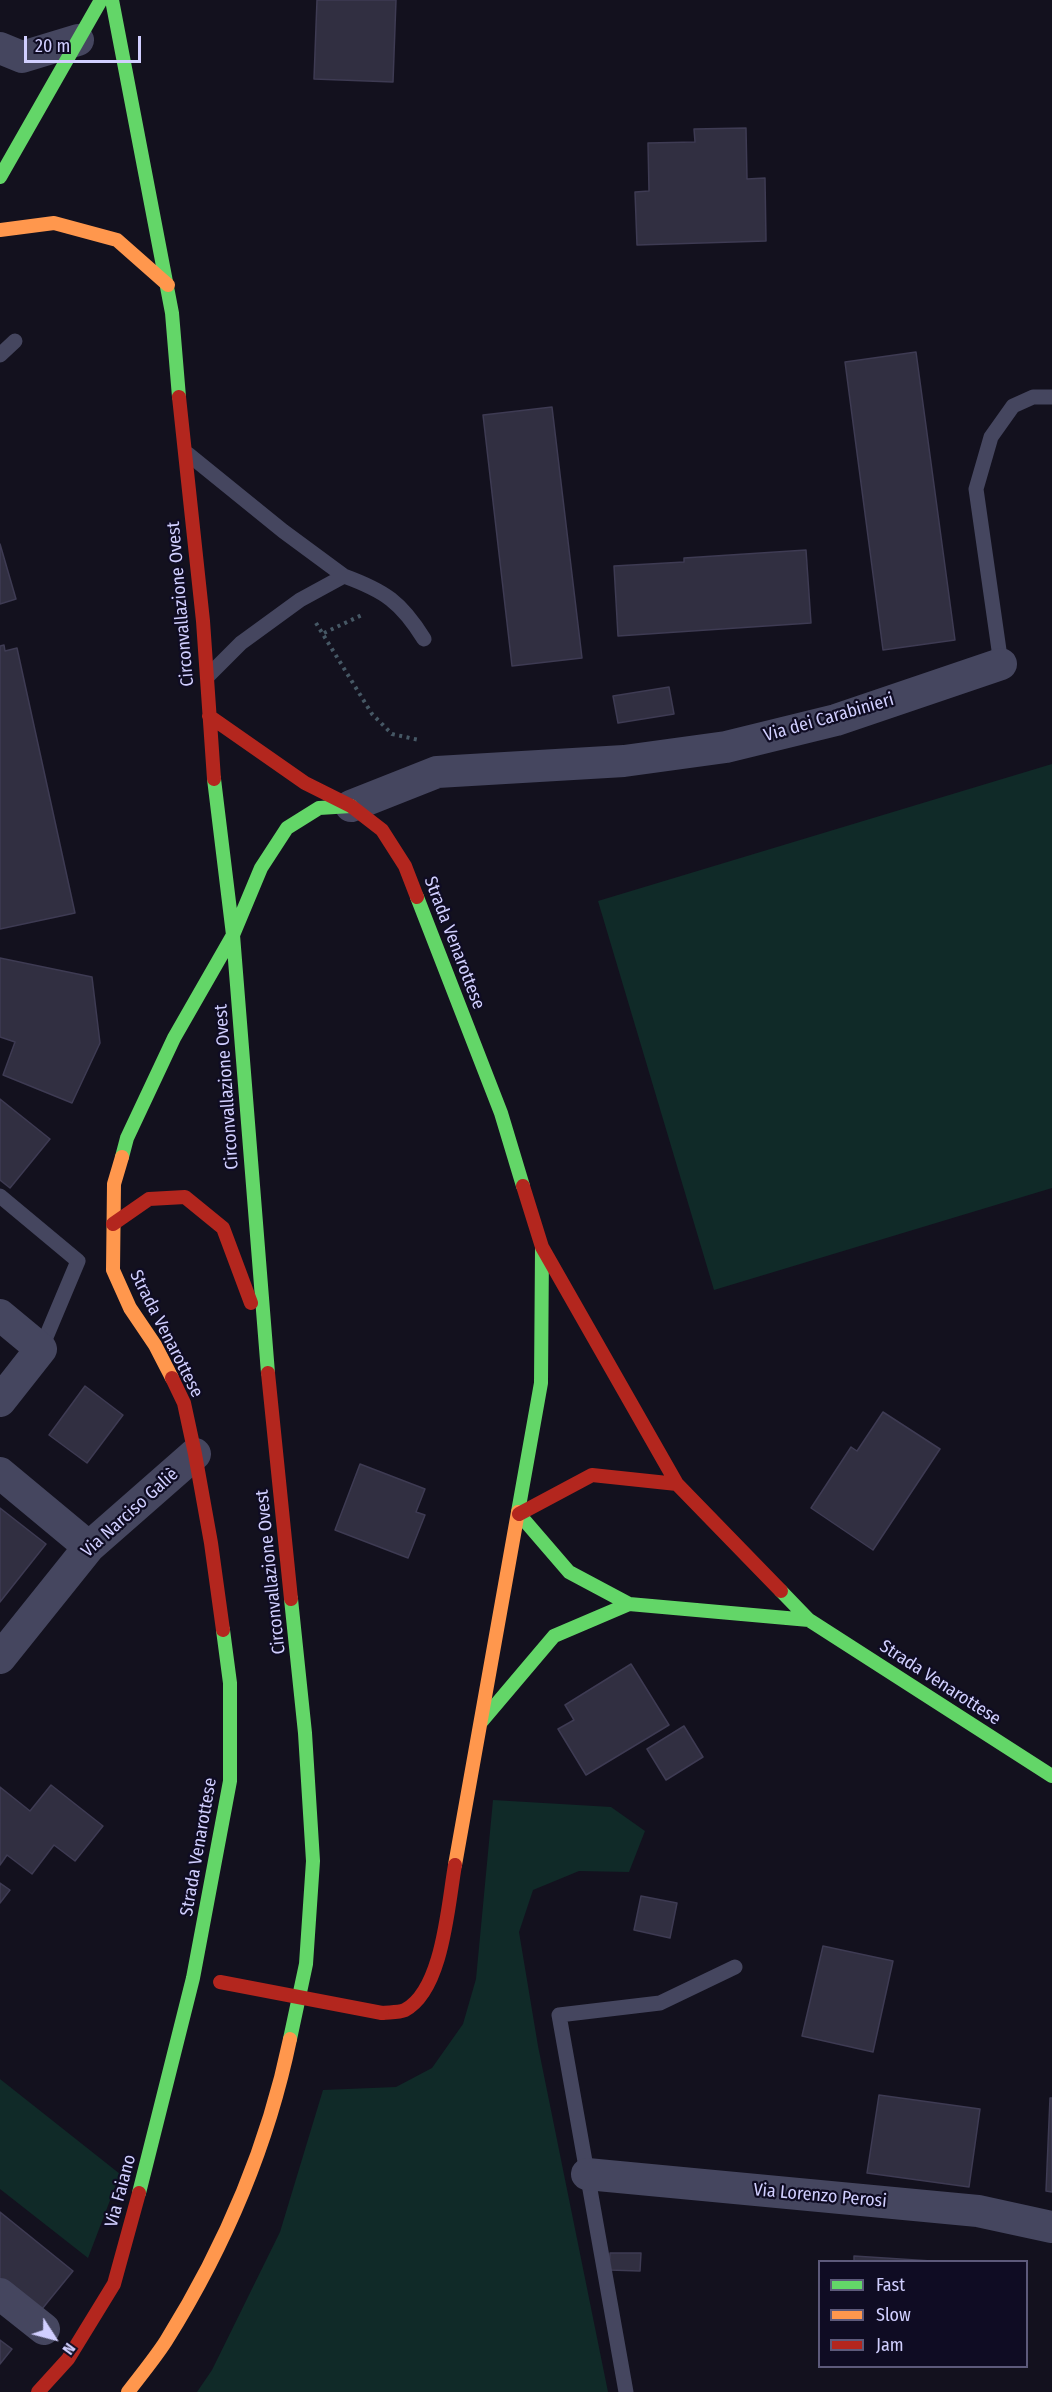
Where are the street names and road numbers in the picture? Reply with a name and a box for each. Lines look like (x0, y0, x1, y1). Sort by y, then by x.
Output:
street label: Circonvallazione Ovest (163, 521, 199, 687)
street label: Via dei Carabinieri (762, 689, 896, 747)
street label: Strada Venarottese (419, 874, 489, 1012)
street label: Circonvallazione Ovest (210, 1004, 244, 1170)
street label: Strada Venarottese (125, 1267, 207, 1401)
street label: Via Narciso Galiè (77, 1464, 183, 1562)
street label: Circonvallazione Ovest (252, 1488, 290, 1656)
street label: Strada Venarottese (875, 1636, 1005, 1730)
street label: Strada Venarottese (176, 1776, 222, 1918)
street label: Via Faiano (101, 2152, 141, 2230)
street label: Via Lorenzo Perosi (752, 2179, 888, 2213)

